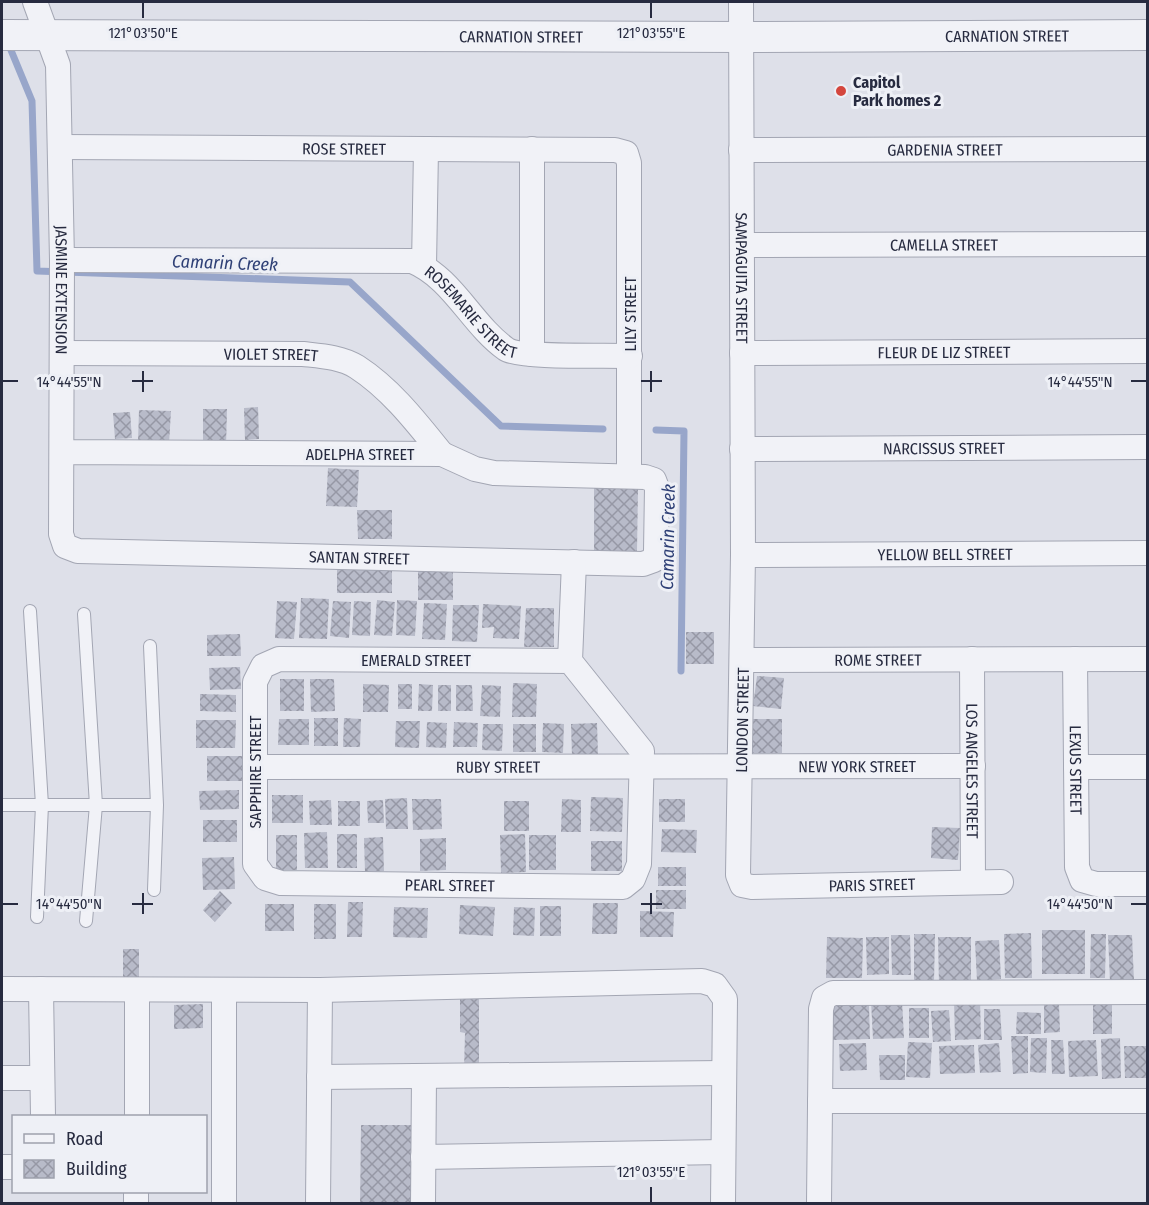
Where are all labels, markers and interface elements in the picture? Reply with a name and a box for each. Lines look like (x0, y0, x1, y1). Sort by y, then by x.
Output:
text: 121°03'50"E (108, 24, 178, 42)
text: 121°03'55"E (617, 24, 685, 42)
street label: CARNATION STREET (945, 26, 1070, 46)
street label: CARNATION STREET (459, 27, 584, 47)
place label: Capitol Park homes 2 (853, 73, 942, 110)
marker: Capitol Park homes 2 (834, 84, 848, 98)
street label: ROSE STREET (302, 139, 387, 159)
street label: GARDENIA STREET (887, 140, 1003, 160)
street label: SAMPAGUITA STREET (732, 212, 751, 344)
street label: JASMINE EXTENSION (51, 225, 71, 354)
street label: CAMELLA STREET (890, 235, 999, 255)
water label: Camarin Creek (172, 250, 278, 276)
street label: ROSEMARIE STREET (421, 262, 519, 362)
street label: LILY STREET (621, 276, 640, 351)
street label: FLEUR DE LIZ STREET (877, 343, 1011, 362)
street label: VIOLET STREET (224, 345, 320, 366)
text: 14°44'55"N (37, 373, 101, 391)
text: 14°44'55"N (1048, 373, 1112, 391)
street label: NARCISSUS STREET (883, 439, 1006, 458)
street label: ADELPHA STREET (306, 445, 415, 464)
water label: Camarin Creek (656, 484, 680, 590)
street label: YELLOW BELL STREET (877, 545, 1013, 564)
street label: SANTAN STREET (309, 547, 410, 569)
street label: EMERALD STREET (361, 651, 471, 670)
street label: ROME STREET (834, 651, 922, 670)
street label: LONDON STREET (732, 667, 753, 773)
street label: LOS ANGELES STREET (962, 703, 982, 839)
street label: SAPPHIRE STREET (246, 715, 265, 829)
street label: LEXUS STREET (1066, 725, 1086, 815)
street label: NEW YORK STREET (798, 757, 916, 776)
street label: RUBY STREET (456, 758, 541, 777)
street label: PEARL STREET (404, 875, 495, 896)
street label: PARIS STREET (828, 875, 916, 895)
text: 14°44'50"N (36, 895, 102, 913)
text: 14°44'50"N (1047, 895, 1113, 913)
legend (12, 1115, 207, 1193)
text: Road (66, 1128, 103, 1150)
text: Building (66, 1158, 127, 1180)
text: 121°03'55"E (617, 1163, 685, 1181)

